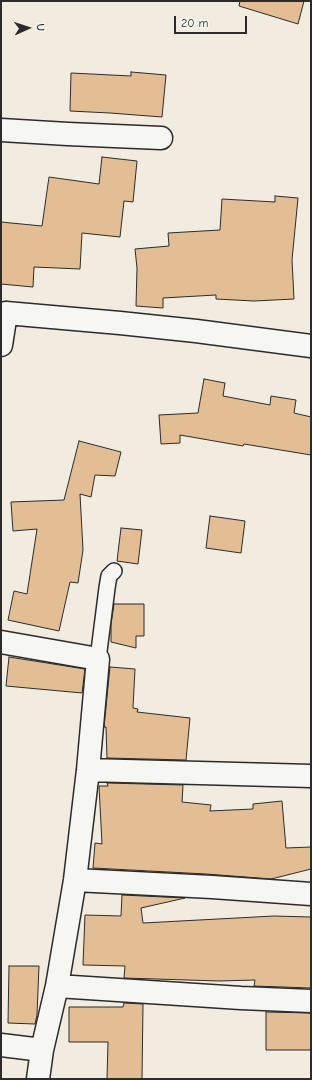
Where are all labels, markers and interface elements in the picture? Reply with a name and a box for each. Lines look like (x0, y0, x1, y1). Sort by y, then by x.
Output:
north arrow (8, 8, 48, 48)
scale bar (176, 8, 249, 34)
text: 20 m (181, 16, 209, 30)
text: U (34, 23, 47, 31)

